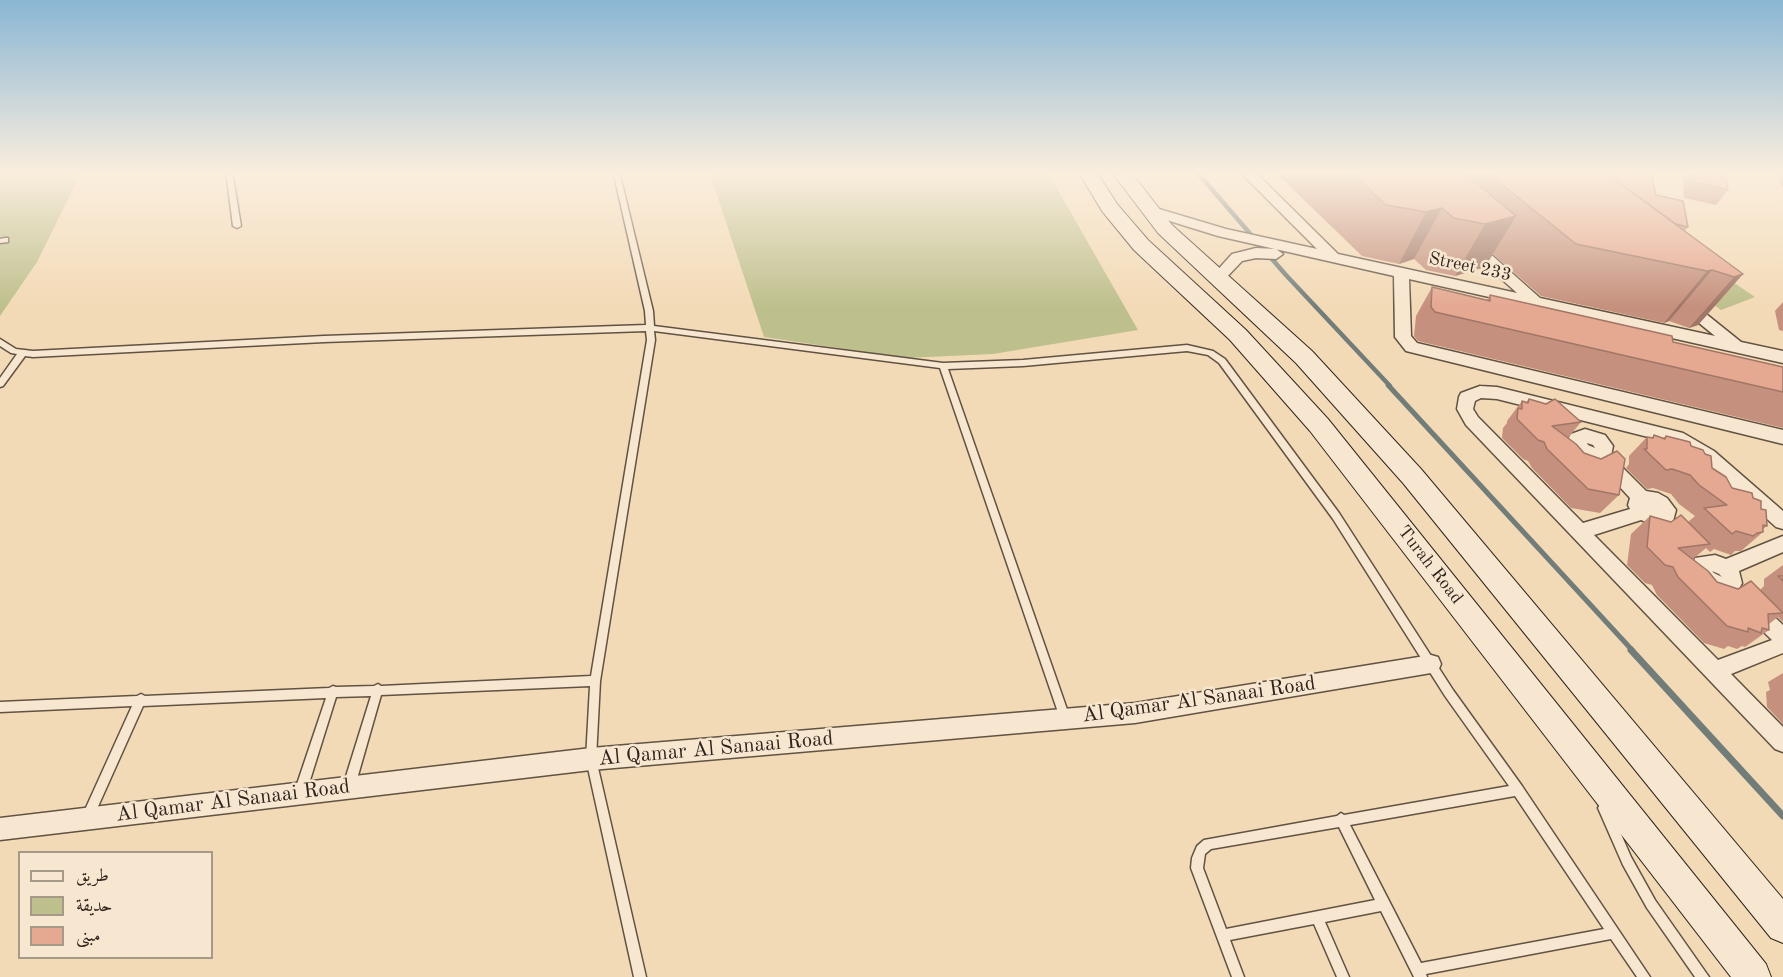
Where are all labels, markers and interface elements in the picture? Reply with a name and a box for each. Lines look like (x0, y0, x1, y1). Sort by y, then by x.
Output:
street label: Street 233 (1427, 248, 1513, 286)
street label: Turah Road (1393, 521, 1467, 609)
street label: Al Qamar Al Sanaai Road (1081, 671, 1317, 729)
street label: Al Qamar Al Sanaai Road (598, 726, 834, 772)
street label: Al Qamar Al Sanaai Road (115, 774, 351, 828)
legend (18, 851, 213, 959)
text: طريق (76, 867, 109, 885)
text: حديقة (76, 897, 112, 915)
text: مبنى (76, 927, 101, 945)

